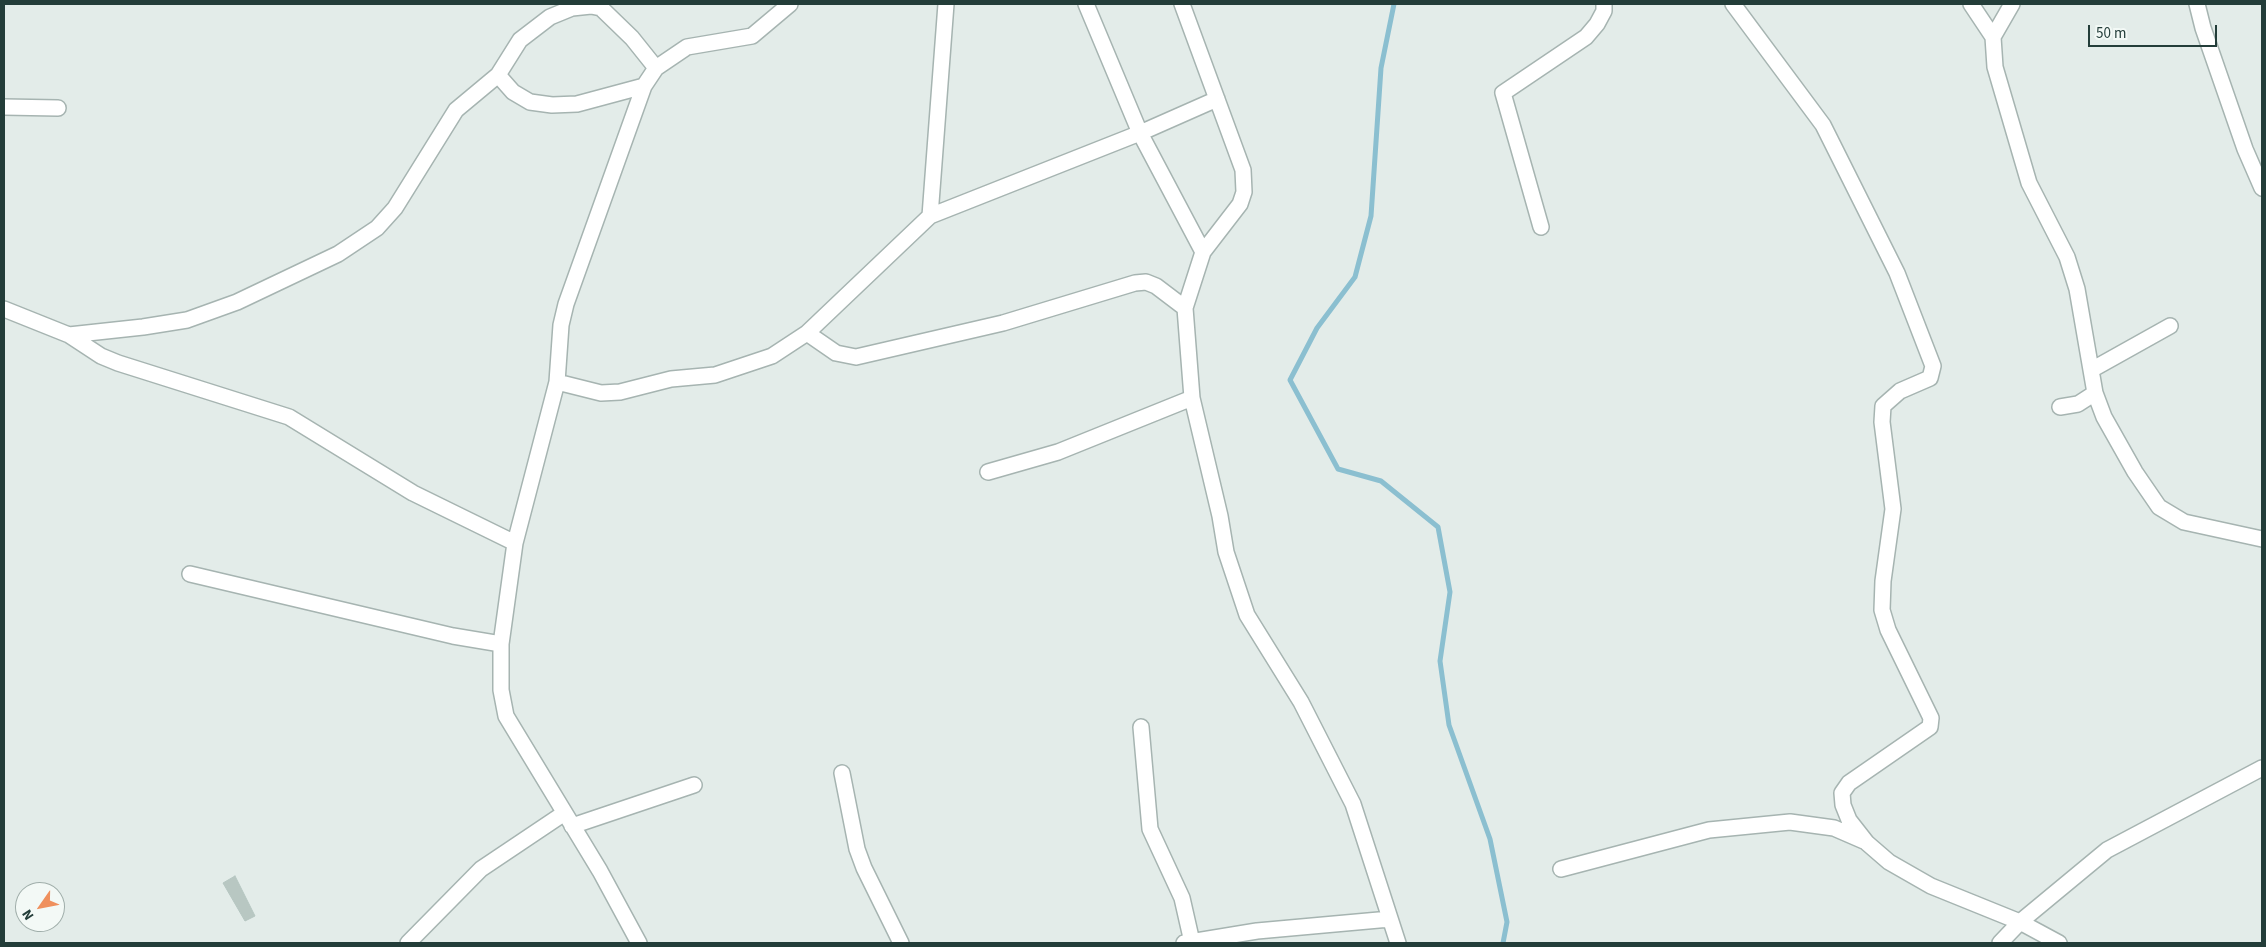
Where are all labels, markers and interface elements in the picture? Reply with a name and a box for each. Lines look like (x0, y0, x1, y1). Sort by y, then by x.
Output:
scale bar (2091, 15, 2220, 47)
text: 50 m (2096, 23, 2126, 44)
north arrow (15, 882, 65, 932)
text: N (17, 905, 39, 924)

